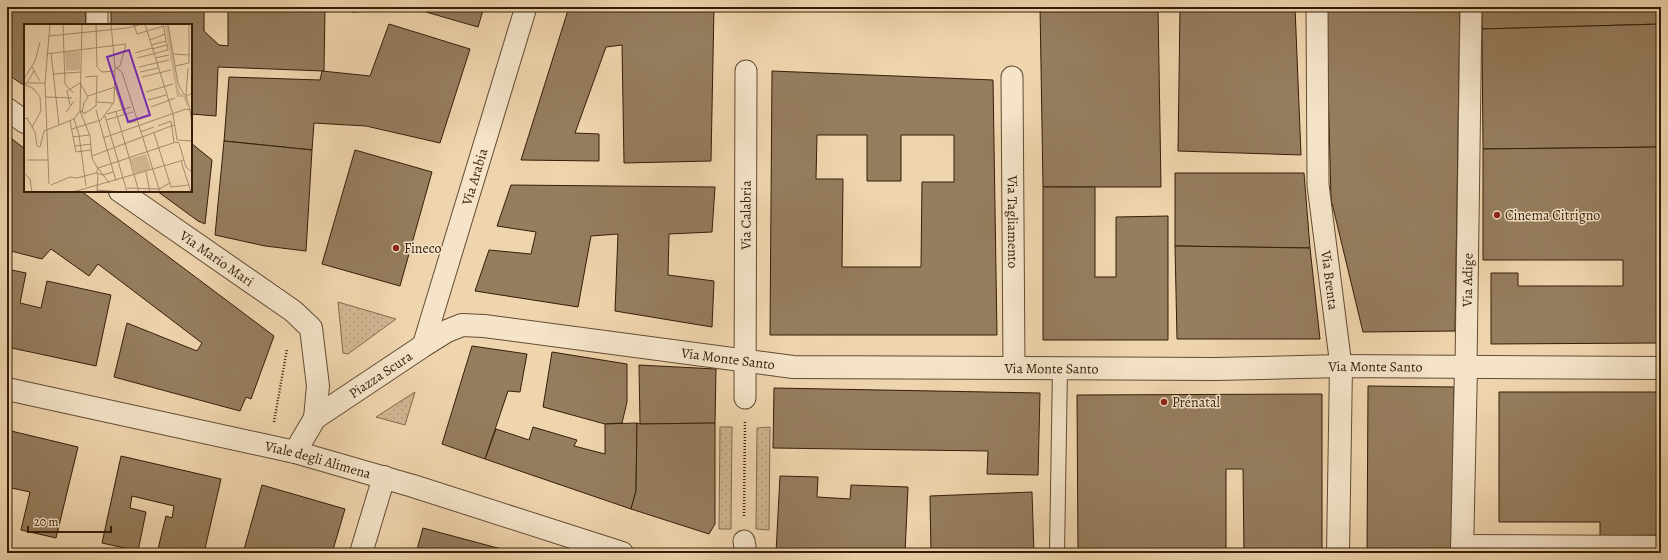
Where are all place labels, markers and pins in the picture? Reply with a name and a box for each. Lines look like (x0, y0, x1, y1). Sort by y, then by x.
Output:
place label: Cinema Citrigno (1505, 206, 1600, 225)
marker: Cinema Citrigno (1492, 210, 1502, 220)
place label: Fineco (404, 239, 442, 258)
marker: Fineco (391, 243, 401, 253)
place label: Prénatal (1172, 393, 1220, 412)
marker: Prénatal (1159, 397, 1169, 407)

